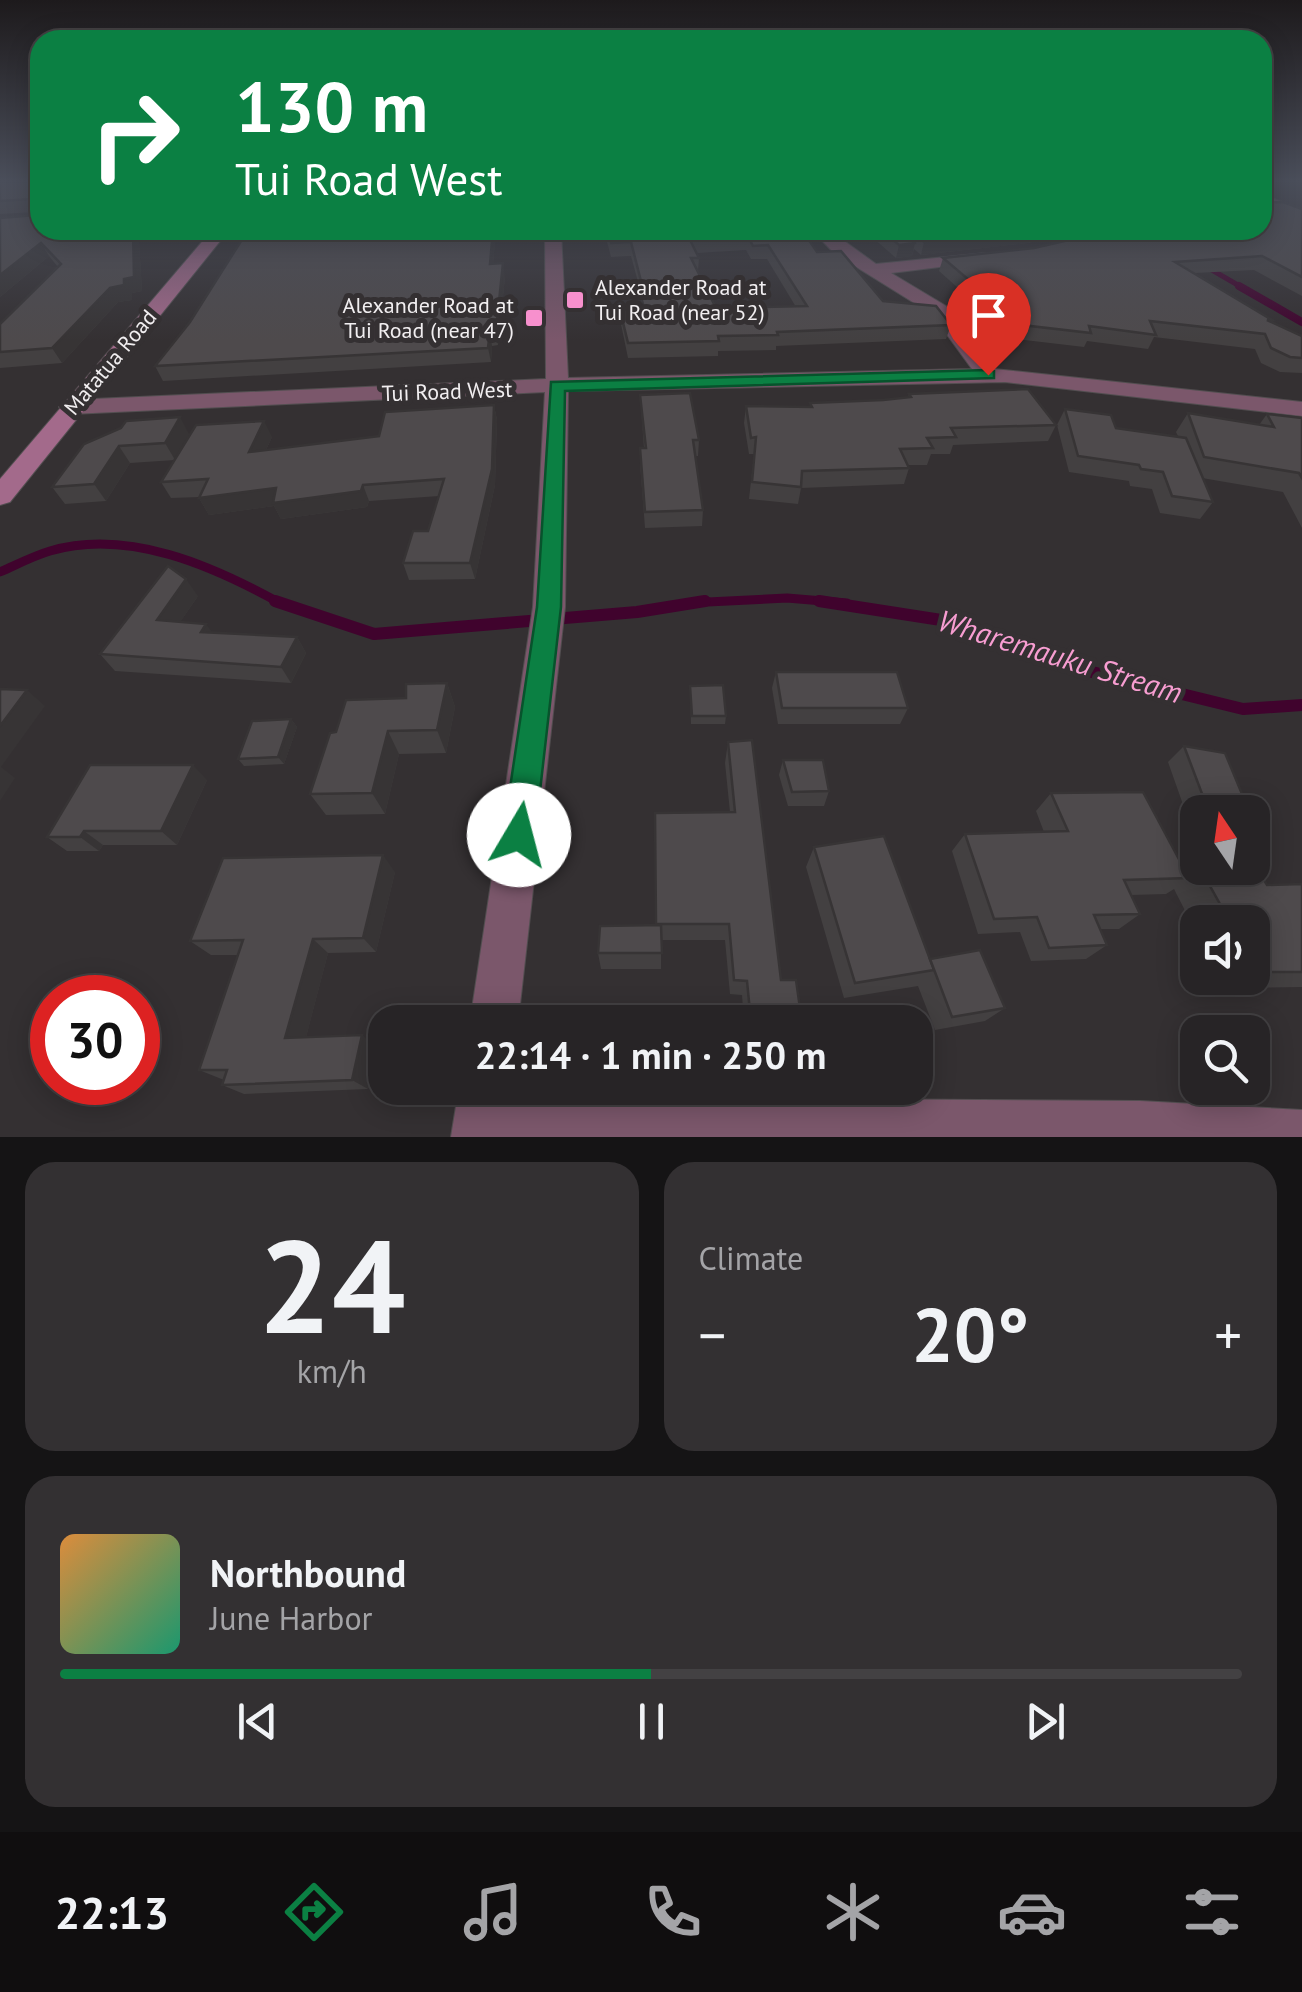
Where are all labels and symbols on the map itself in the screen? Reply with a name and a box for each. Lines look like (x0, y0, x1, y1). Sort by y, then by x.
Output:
place label: Alexander Road at Tui Road (near 52) (595, 273, 767, 326)
pin (946, 273, 1031, 376)
marker: Alexander Road at Tui Road (near 52) (564, 289, 586, 311)
place label: Alexander Road at Tui Road (near 47) (343, 291, 515, 344)
street label: Matatua Road (58, 303, 162, 421)
marker: Alexander Road at Tui Road (near 47) (523, 307, 545, 329)
street label: Tui Road West (381, 375, 513, 407)
water label: Wharemauku Stream (934, 600, 1187, 711)
position arrow (467, 783, 571, 887)
north arrow (1180, 795, 1270, 885)
speed limit sign: 30 (30, 975, 160, 1105)

